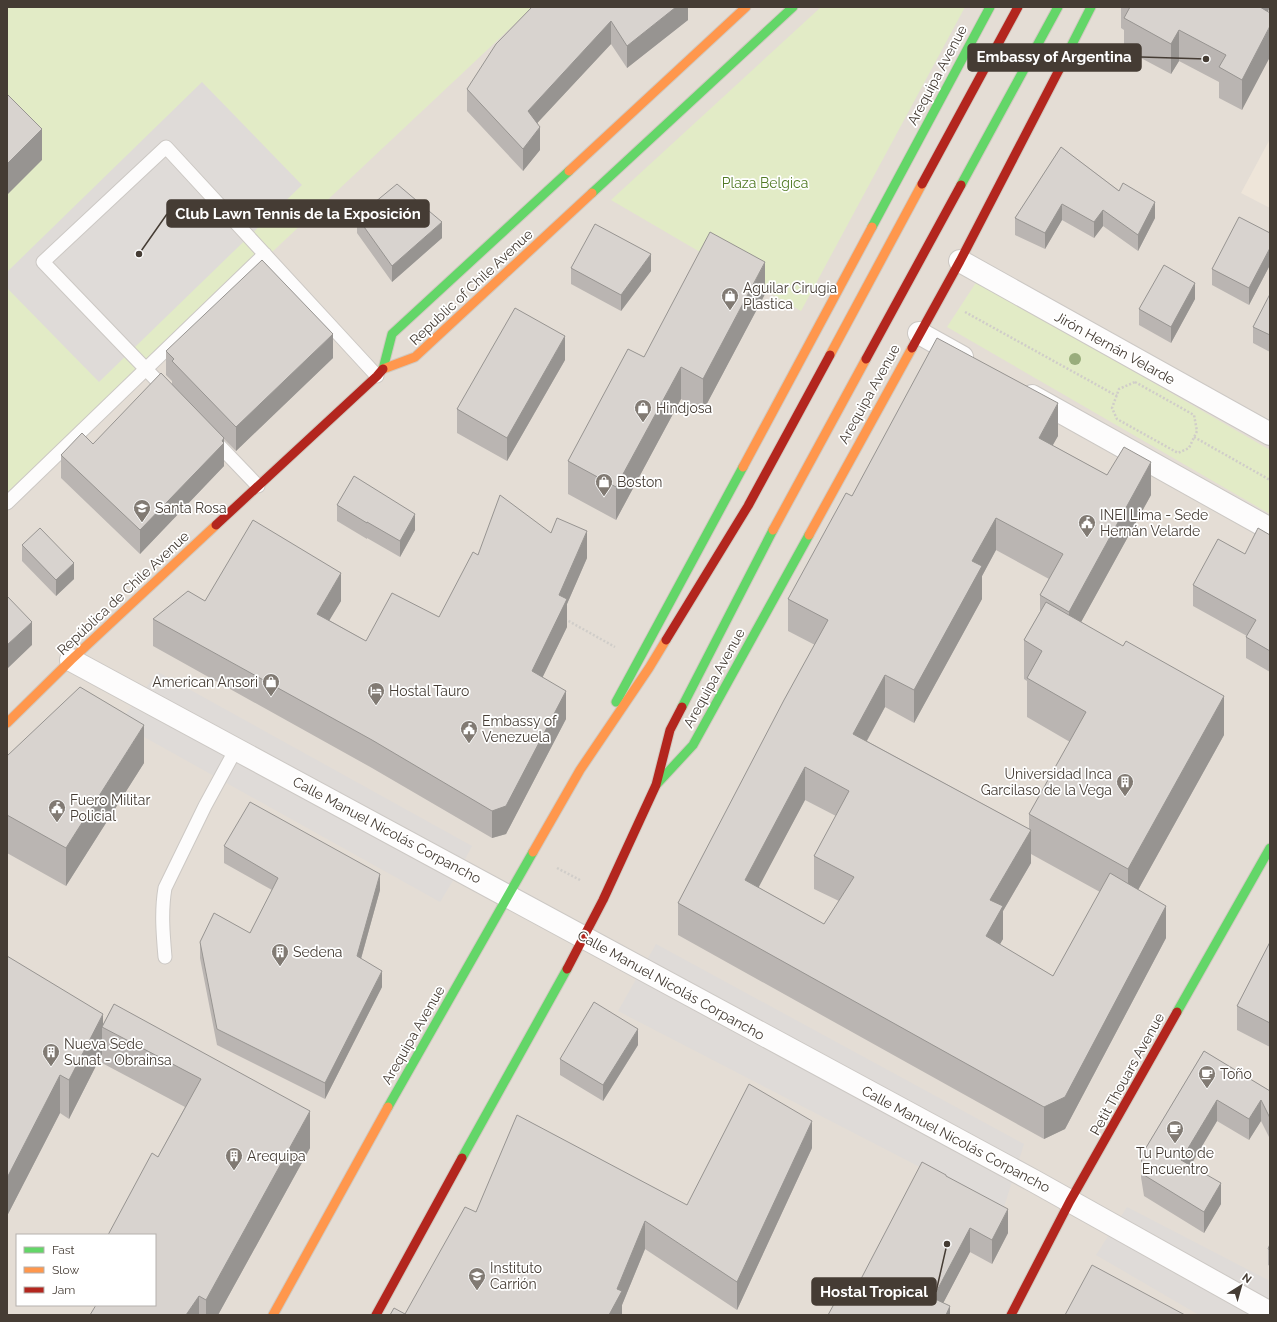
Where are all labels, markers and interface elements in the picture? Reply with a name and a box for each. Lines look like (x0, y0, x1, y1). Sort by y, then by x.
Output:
street label: Arequipa Avenue (904, 22, 970, 128)
callout: Embassy of Argentina (968, 44, 1141, 71)
text: Embassy of Argentina (976, 48, 1132, 66)
park label: Plaza Belgica (722, 175, 808, 191)
callout: Club Lawn Tennis de la Exposición (167, 200, 429, 227)
text: Club Lawn Tennis de la Exposición (175, 205, 421, 223)
street label: Republic of Chile Avenue (406, 226, 536, 348)
place label: Aguilar Cirugia Plastica (743, 280, 837, 312)
shop icon: Aguilar Cirugia Plastica (720, 286, 740, 311)
street label: Jirón Hernán Velarde (1052, 308, 1178, 388)
street label: Arequipa Avenue (835, 342, 903, 446)
shop icon: Hindjosa (633, 398, 653, 423)
place label: Hindjosa (656, 400, 712, 416)
shop icon: Boston (594, 472, 614, 497)
place label: Boston (617, 474, 662, 490)
school or university icon: Santa Rosa (132, 498, 152, 523)
place label: Santa Rosa (155, 500, 227, 516)
place label: INEI Lima - Sede Hernán Velarde (1100, 507, 1208, 539)
public building icon: INEI Lima - Sede Hernán Velarde (1077, 513, 1097, 538)
street label: República de Chile Avenue (54, 528, 192, 658)
street label: Arequipa Avenue (680, 626, 748, 730)
shop icon: American Ansori (261, 672, 281, 697)
place label: American Ansori (152, 674, 258, 690)
hotel icon: Hostal Tauro (366, 681, 386, 706)
place label: Hostal Tauro (389, 683, 469, 699)
place label: Embassy of Venezuela (482, 713, 558, 745)
public building icon: Embassy of Venezuela (459, 719, 479, 744)
place label: Universidad Inca Garcilaso de la Vega (981, 766, 1112, 798)
building icon: Universidad Inca Garcilaso de la Vega (1115, 772, 1135, 797)
street label: Calle Manuel Nicolás Corpancho (290, 773, 484, 887)
place label: Fuero Militar Policial (70, 792, 150, 824)
public building icon: Fuero Militar Policial (47, 798, 67, 823)
street label: Calle Manuel Nicolás Corpancho (575, 927, 767, 1043)
building icon: Sedena (270, 942, 290, 967)
place label: Sedena (293, 944, 342, 960)
street label: Arequipa Avenue (378, 983, 448, 1087)
street label: Petit Thouars Avenue (1087, 1010, 1167, 1138)
place label: Nueva Sede Sunat - Obrainsa (64, 1036, 172, 1068)
building icon: Nueva Sede Sunat - Obrainsa (41, 1042, 61, 1067)
cafe icon: Toño (1197, 1064, 1217, 1089)
place label: Toño (1220, 1066, 1252, 1082)
street label: Calle Manuel Nicolás Corpancho (859, 1082, 1053, 1196)
cafe icon: Tu Punto de Encuentro (1165, 1119, 1185, 1144)
place label: Tu Punto de Encuentro (1136, 1145, 1214, 1177)
building icon: Arequipa (224, 1146, 244, 1171)
place label: Arequipa (247, 1148, 306, 1164)
legend (16, 1234, 156, 1306)
text: Fast (52, 1243, 75, 1257)
place label: Instituto Carrión (490, 1260, 542, 1292)
text: Slow (52, 1263, 79, 1277)
school or university icon: Instituto Carrión (467, 1266, 487, 1291)
north arrow (1221, 1266, 1261, 1306)
text: N (1239, 1271, 1254, 1286)
callout: Hostal Tropical (812, 1278, 936, 1305)
text: Jam (52, 1283, 75, 1297)
text: Hostal Tropical (820, 1283, 928, 1301)

